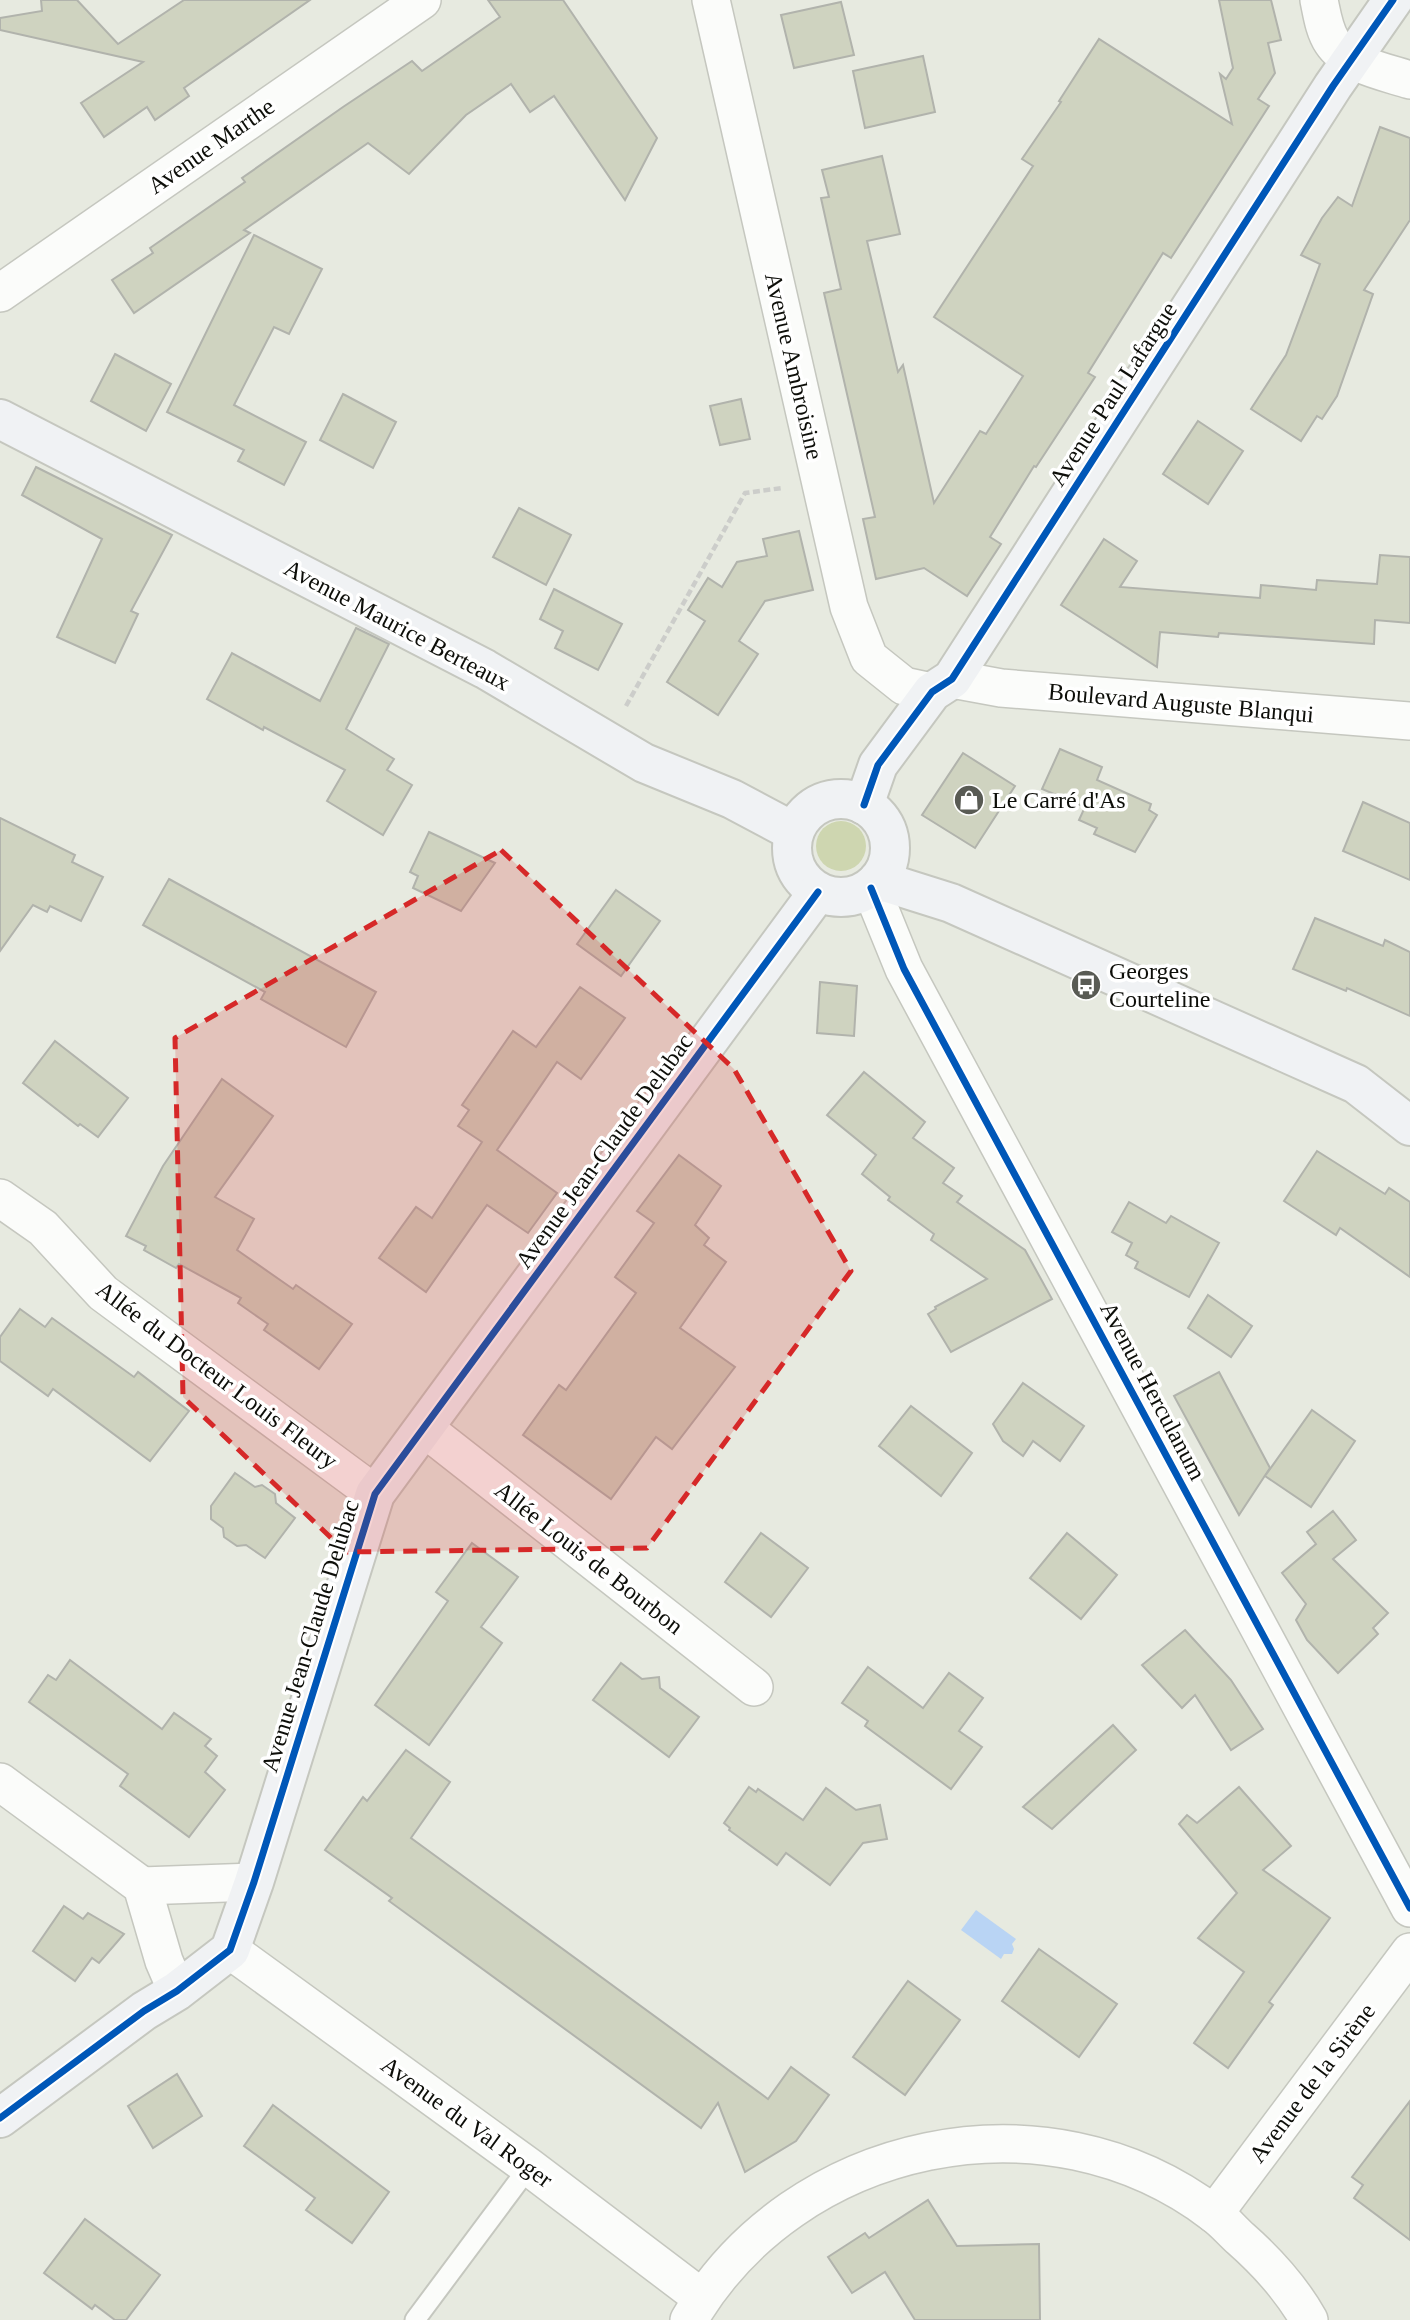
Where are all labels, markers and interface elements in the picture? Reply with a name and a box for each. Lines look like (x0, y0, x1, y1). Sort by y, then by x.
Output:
street label: Avenue Marthe (143, 93, 279, 199)
street label: Avenue Ambroisine (760, 270, 828, 462)
street label: Avenue Paul Lafargue (1044, 297, 1182, 491)
street label: Avenue Maurice Berteaux (280, 555, 514, 695)
street label: Boulevard Auguste Blanqui (1047, 678, 1315, 728)
shop icon: Le Carré d'As (952, 783, 986, 817)
place label: Le Carré d'As (992, 787, 1126, 813)
place label: Georges Courteline (1109, 958, 1210, 1012)
bus stop icon: Georges Courteline (1069, 968, 1103, 1002)
street label: Avenue Jean-Claude Delubac (510, 1029, 698, 1273)
street label: Allée du Docteur Louis Fleury (92, 1276, 342, 1474)
street label: Avenue Herculanum (1095, 1298, 1211, 1485)
street label: Allée Louis de Bourbon (490, 1477, 688, 1639)
street label: Avenue Jean-Claude Delubac (256, 1497, 364, 1775)
street label: Avenue de la Sirène (1244, 1998, 1380, 2168)
street label: Avenue du Val Roger (376, 2051, 558, 2193)

